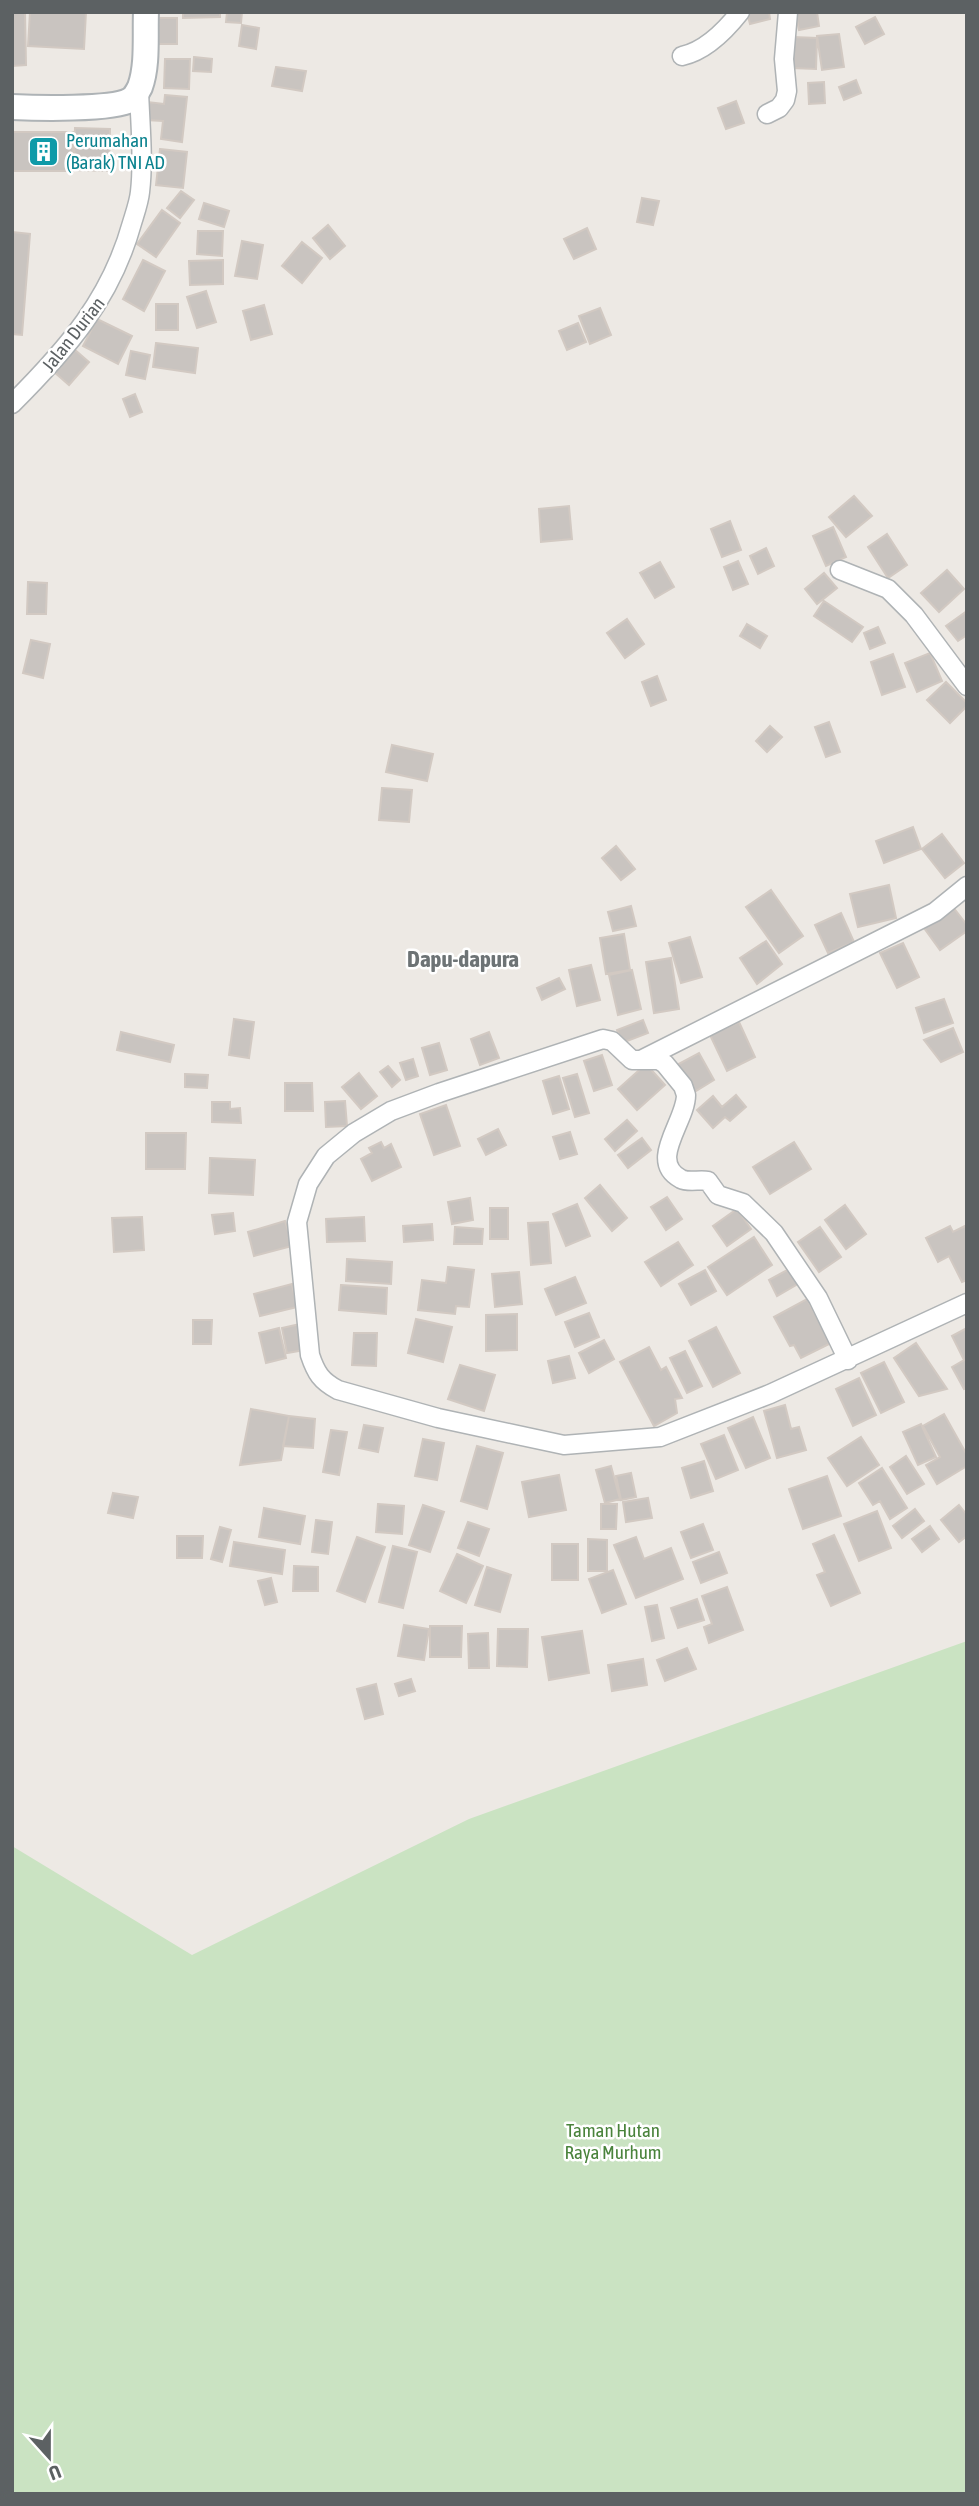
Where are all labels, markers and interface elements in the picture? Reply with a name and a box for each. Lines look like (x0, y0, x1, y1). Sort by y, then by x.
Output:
place label: Perumahan (Barak) TNI AD (66, 129, 165, 173)
building icon: Perumahan (Barak) TNI AD (26, 134, 60, 168)
street label: Jalan Durian (37, 292, 109, 376)
district label: Dapu-dapura (407, 946, 519, 972)
park label: Taman Hutan Raya Murhum (565, 2119, 662, 2163)
north arrow (14, 2422, 84, 2492)
text: U (46, 2461, 64, 2485)

